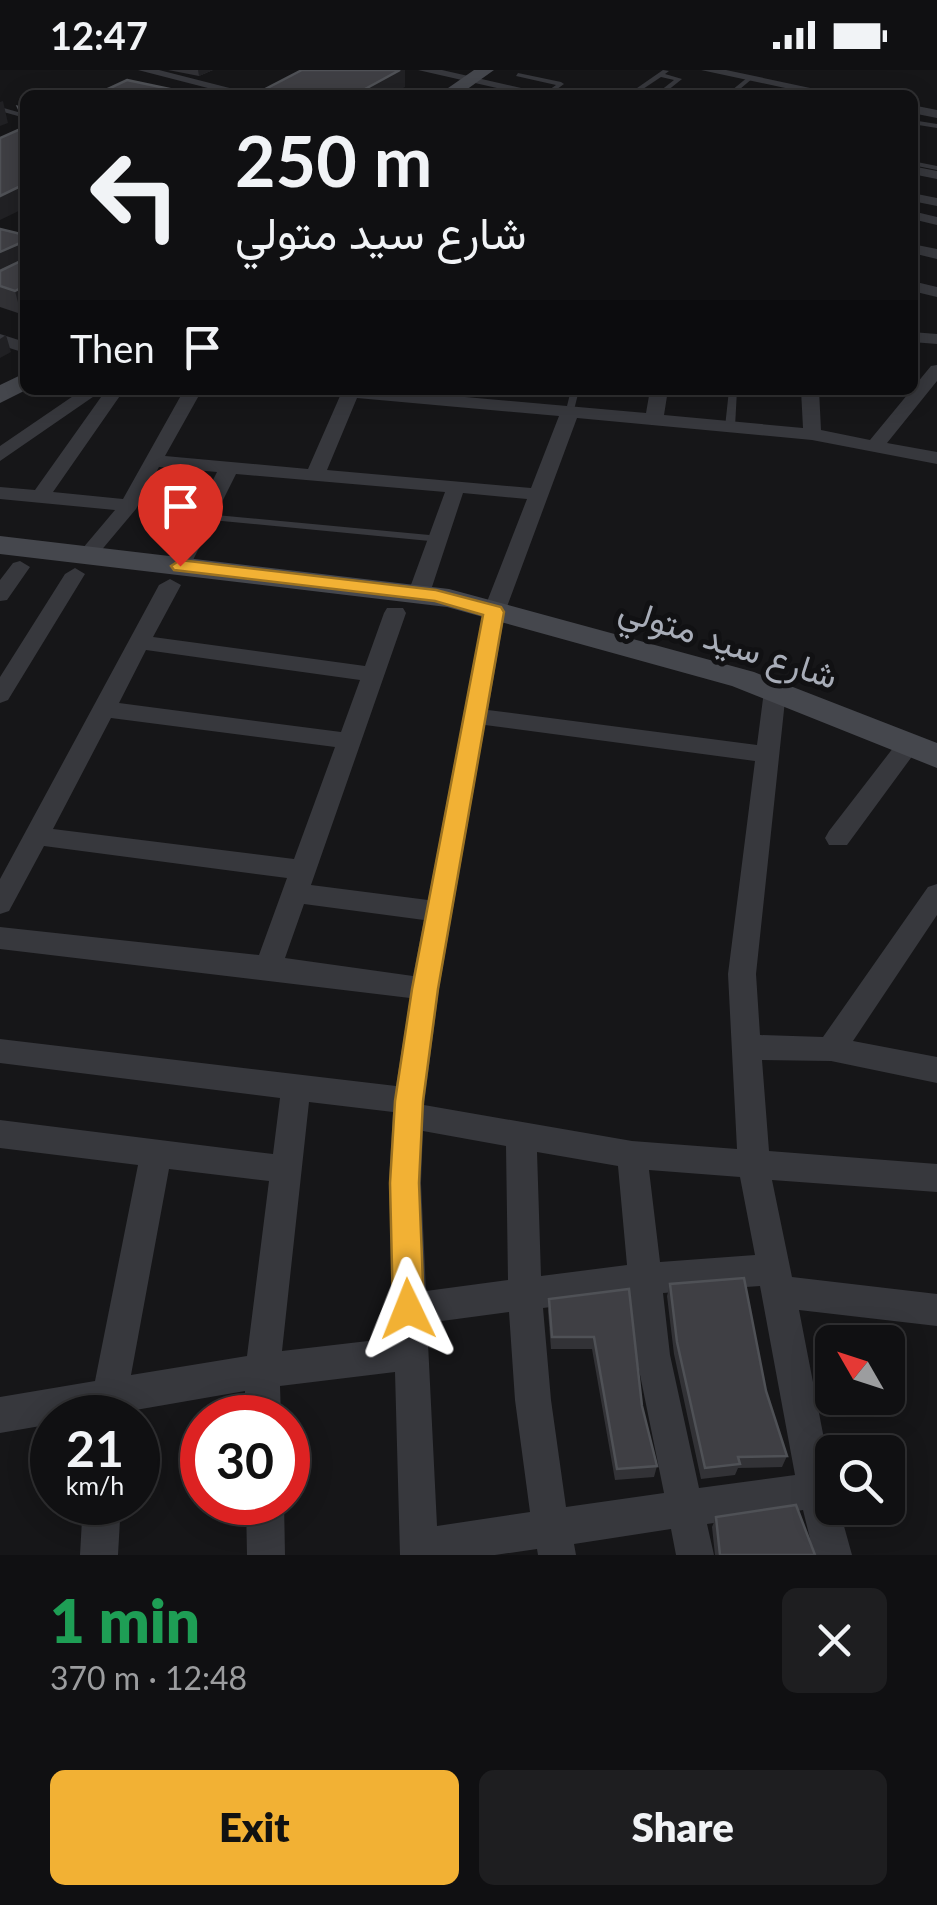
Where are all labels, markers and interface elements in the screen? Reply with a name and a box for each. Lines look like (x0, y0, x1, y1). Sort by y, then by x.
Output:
text: 12:47 (50, 12, 148, 58)
text: 250 m (235, 118, 432, 202)
icon: left (70, 130, 200, 260)
text: شارع سيد متولي (235, 205, 527, 259)
icon: arrive (175, 320, 230, 375)
text: Then (70, 325, 155, 371)
pin (138, 464, 223, 567)
icon: arrive (153, 479, 208, 534)
street label: شارع سيد متولي (612, 586, 843, 706)
position arrow (356, 1257, 460, 1361)
north arrow (815, 1325, 905, 1415)
map controls (815, 1325, 905, 1525)
speed limit sign: 30 (180, 1395, 310, 1525)
text: 21 (66, 1418, 124, 1478)
button: search (815, 1435, 905, 1525)
text: km/h (66, 1470, 124, 1500)
text: 1 min (50, 1584, 200, 1656)
button: close (782, 1588, 887, 1693)
text: 370 m · 12:48 (50, 1658, 247, 1697)
button: Exit (50, 1770, 459, 1885)
button: Share (479, 1770, 887, 1885)

